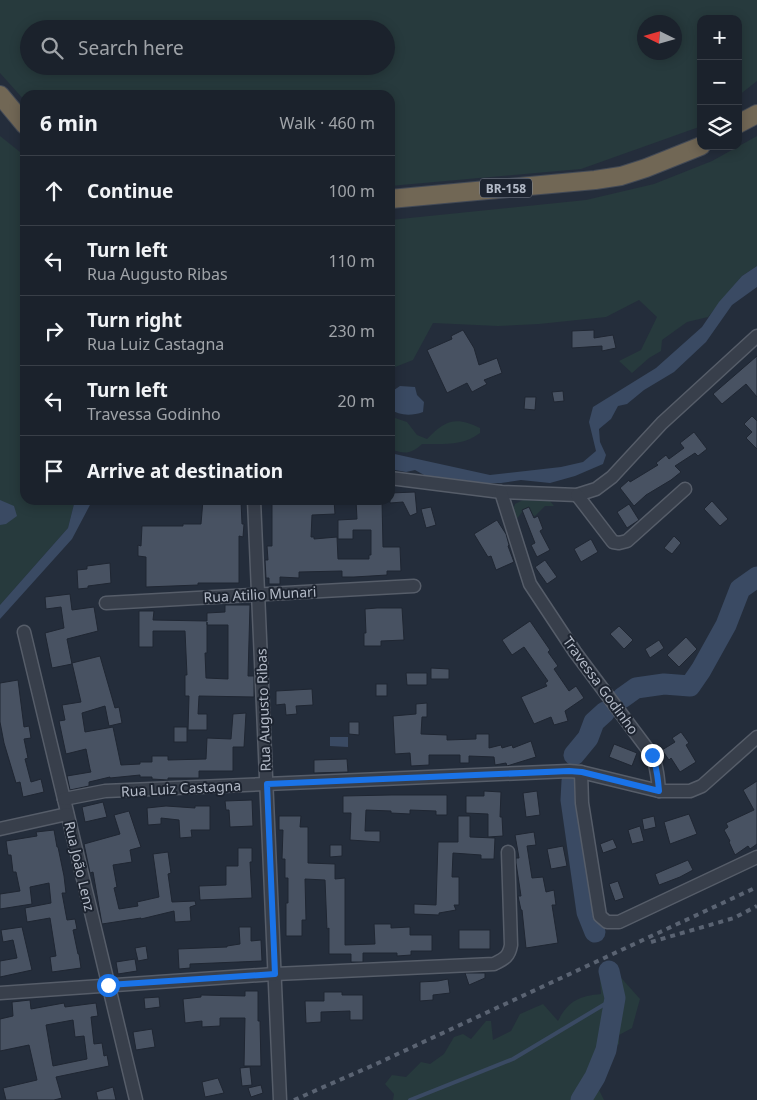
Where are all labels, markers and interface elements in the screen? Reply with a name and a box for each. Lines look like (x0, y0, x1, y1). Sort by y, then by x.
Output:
north arrow (637, 15, 682, 60)
map controls (697, 15, 742, 150)
button: + (697, 15, 742, 60)
search box (20, 20, 395, 75)
icon: search (38, 34, 66, 62)
text: Search here (78, 35, 184, 61)
button: − (697, 60, 742, 105)
button: layers (697, 105, 742, 150)
text: 6 min (40, 109, 98, 137)
text: Walk · 460 m (280, 112, 375, 134)
icon: ahead (40, 177, 68, 205)
text: Continue (87, 178, 173, 204)
road number: BR-158 (480, 178, 532, 198)
text: 100 m (328, 180, 375, 202)
text: Turn left (87, 237, 168, 263)
icon: left (40, 247, 68, 275)
text: 110 m (328, 250, 375, 272)
text: Rua Augusto Ribas (87, 263, 228, 285)
text: Turn right (87, 307, 182, 333)
icon: right (40, 317, 68, 345)
text: 230 m (328, 320, 375, 342)
text: Rua Luiz Castagna (87, 333, 224, 355)
text: Turn left (87, 377, 168, 403)
icon: left (40, 387, 68, 415)
text: 20 m (338, 390, 375, 412)
text: Travessa Godinho (87, 403, 221, 425)
icon: arrive (40, 457, 68, 485)
text: Arrive at destination (87, 458, 283, 484)
street label: Rua Atilio Munari (203, 582, 317, 606)
street label: Travessa Godinho (559, 632, 643, 738)
street label: Rua Augusto Ribas (251, 648, 275, 772)
route end (641, 744, 664, 767)
street label: Rua Luiz Castagna (121, 775, 241, 801)
street label: Rua João Lenz (60, 819, 100, 913)
route start (97, 974, 120, 997)

